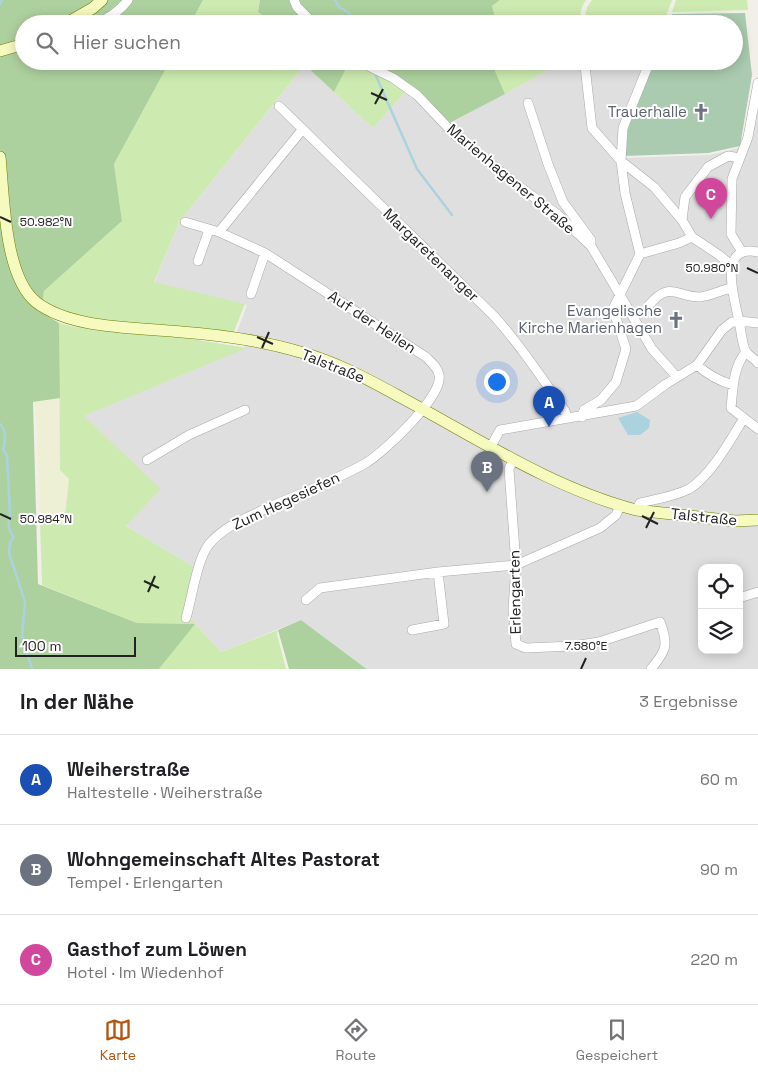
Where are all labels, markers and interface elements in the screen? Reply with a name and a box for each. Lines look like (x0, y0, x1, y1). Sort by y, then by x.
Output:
search box (15, 15, 743, 70)
icon: search (33, 29, 61, 57)
text: Hier suchen (73, 30, 181, 55)
place label: Trauerhalle (608, 102, 687, 121)
church icon: Trauerhalle (691, 102, 711, 122)
street label: Marienhagener Straße (443, 120, 579, 238)
pin: C (695, 178, 727, 219)
street label: Margaretenanger (379, 204, 483, 305)
text: 50.982°N (20, 214, 72, 230)
text: 50.980°N (686, 260, 738, 276)
street label: Auf der Heilen (325, 286, 420, 357)
place label: Evangelische Kirche Marienhagen (519, 301, 662, 337)
church icon: Evangelische Kirche Marienhagen (666, 310, 686, 330)
street label: Talstraße (299, 344, 368, 387)
your location (484, 369, 510, 395)
pin: A (533, 386, 565, 427)
pin: B (471, 451, 503, 492)
street label: Zum Hegesiefen (229, 467, 342, 534)
street label: Talstraße (670, 504, 738, 529)
text: 50.984°N (20, 511, 72, 527)
street label: Erlengarten (504, 550, 525, 634)
map controls (698, 564, 743, 654)
button: locate (698, 564, 743, 609)
button: layers (698, 609, 743, 654)
scale bar (15, 634, 136, 657)
text: 100 m (22, 637, 61, 655)
text: 7.580°E (565, 638, 608, 654)
text: In der Nähe (20, 688, 134, 715)
text: 3 Ergebnisse (639, 691, 738, 712)
text: Weiherstraße (67, 757, 190, 782)
text: A (31, 769, 41, 790)
text: 60 m (700, 769, 738, 790)
text: Haltestelle · Weiherstraße (67, 782, 263, 803)
text: Wohngemeinschaft Altes Pastorat (67, 847, 380, 872)
text: B (31, 859, 41, 880)
text: 90 m (700, 859, 738, 880)
text: Tempel · Erlengarten (67, 872, 223, 893)
text: Gasthof zum Löwen (67, 937, 247, 962)
text: C (31, 949, 41, 970)
text: 220 m (691, 949, 738, 970)
text: Hotel · Im Wiedenhof (67, 962, 224, 983)
tab: Karte (100, 1016, 136, 1064)
tab: Route (336, 1016, 376, 1064)
tab: Gespeichert (576, 1016, 658, 1064)

